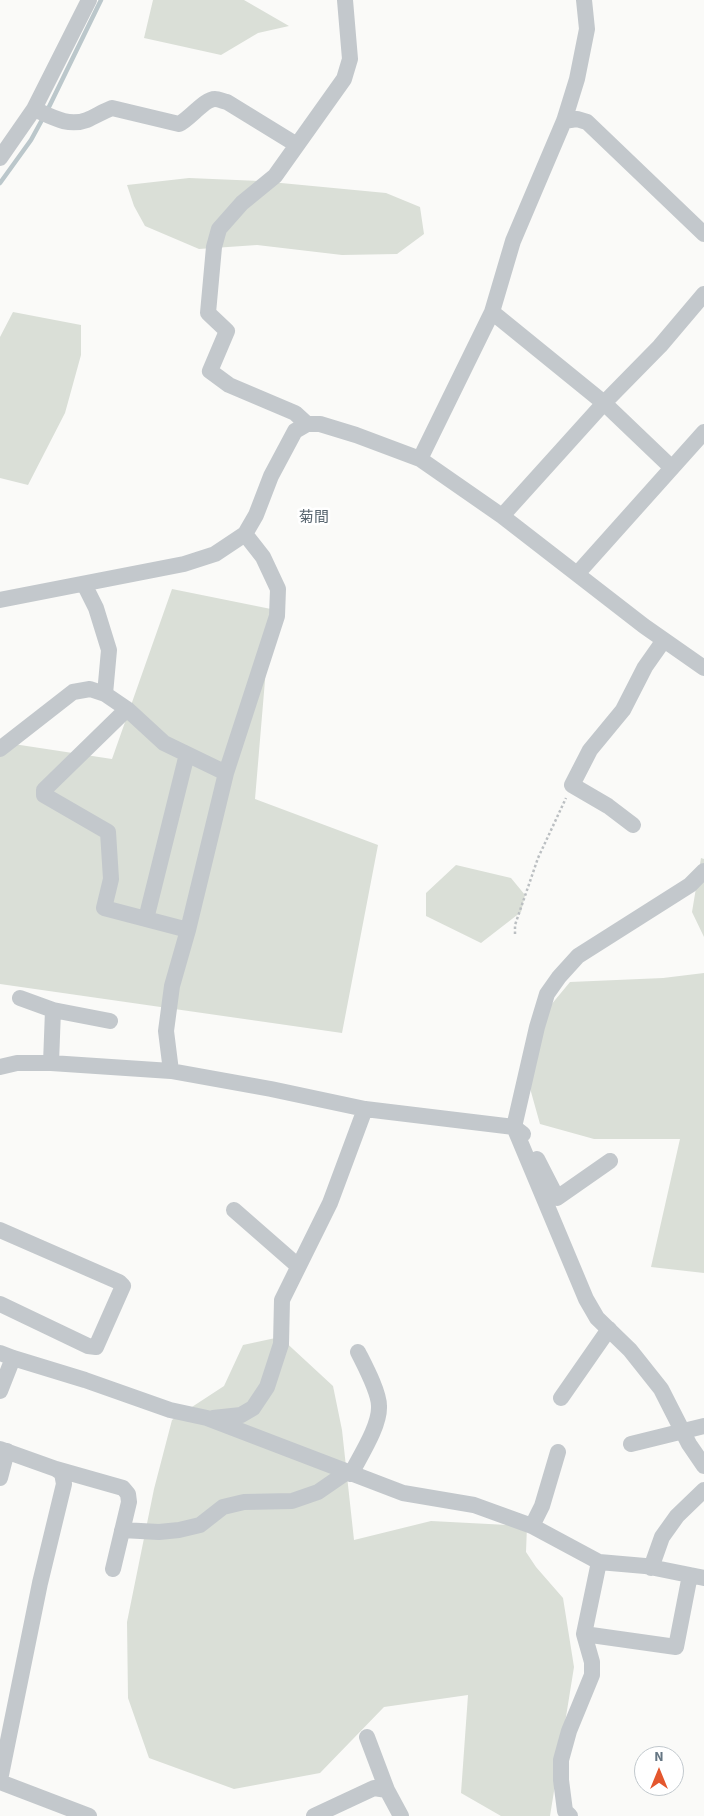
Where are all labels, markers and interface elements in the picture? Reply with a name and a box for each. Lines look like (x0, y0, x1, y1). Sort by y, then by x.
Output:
district label: 菊間 (299, 510, 329, 528)
north arrow (634, 1746, 684, 1796)
text: N (654, 1747, 664, 1767)

